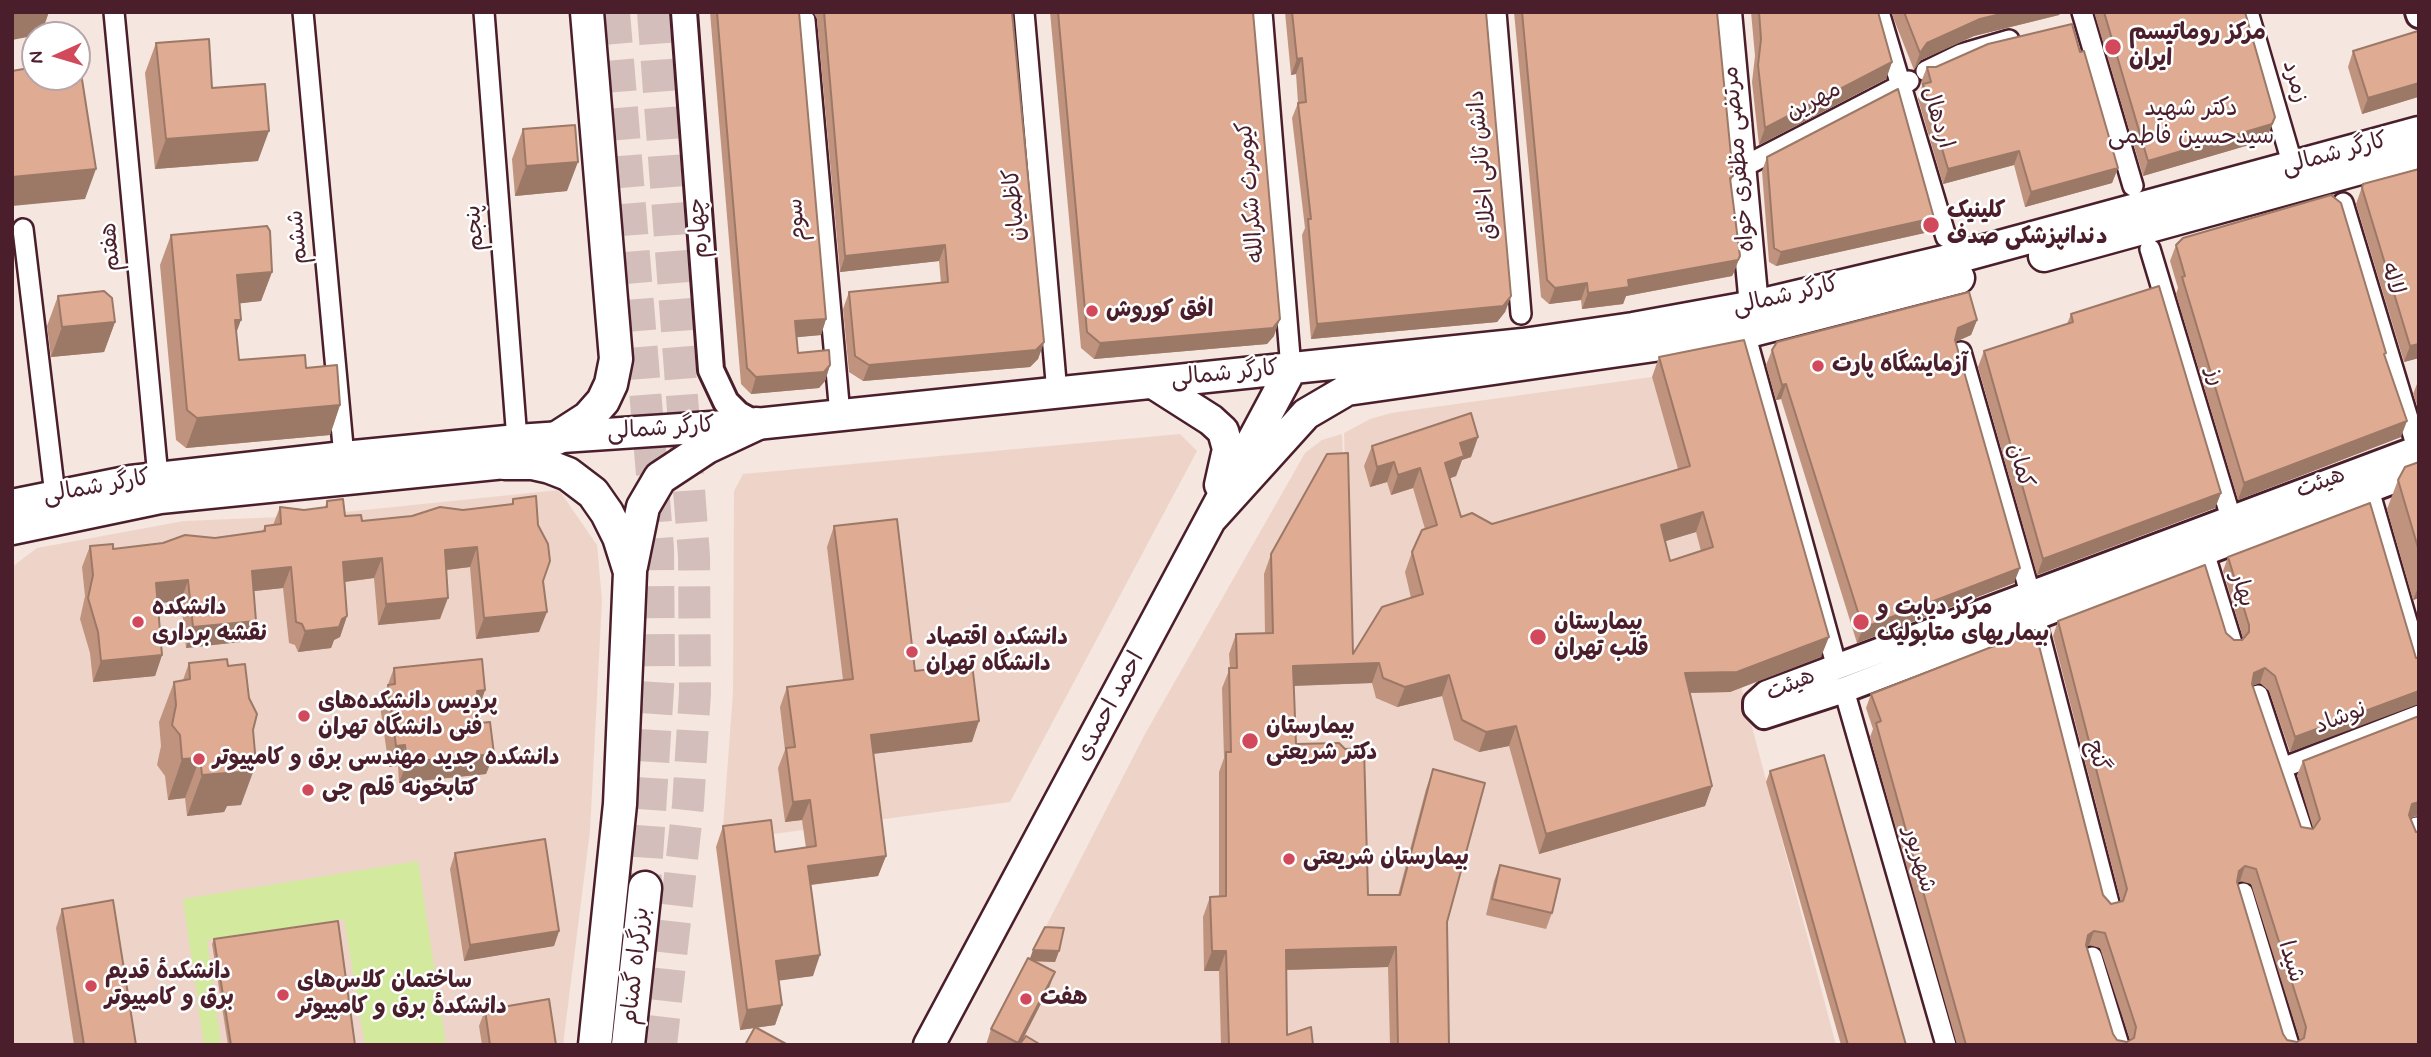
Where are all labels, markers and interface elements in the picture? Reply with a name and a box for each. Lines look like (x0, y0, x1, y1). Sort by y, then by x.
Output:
place label: مرکز روماتیسم ایران (2129, 20, 2266, 74)
north arrow (21, 21, 91, 91)
marker: مرکز روماتیسم ایران (2103, 37, 2123, 57)
text: N (24, 50, 49, 65)
street label: زمرد (2275, 58, 2313, 106)
street label: مرتضی مظفری خواه (1718, 65, 1762, 253)
street label: مهرین (1782, 76, 1846, 128)
street label: اردهال (1914, 84, 1958, 152)
street label: دانش ثانی اخلاق (1464, 89, 1504, 241)
district label: دکتر شهید سیدحسین فاطمی (2108, 96, 2274, 152)
street label: کیومرث شکرالله (1232, 120, 1272, 264)
street label: کارگر شمالی (2279, 128, 2391, 182)
street label: کاظمیان (999, 167, 1033, 243)
street label: چهارم (684, 197, 716, 259)
street label: سوم (782, 197, 814, 243)
place label: کلینیک دندانپزشکی صدف (1947, 198, 2107, 252)
street label: پنجم (460, 204, 492, 252)
street label: ششم (283, 209, 315, 265)
marker: کلینیک دندانپزشکی صدف (1921, 215, 1941, 235)
street label: هفتم (96, 221, 128, 273)
street label: لاله (2373, 260, 2409, 298)
street label: کارگر شمالی (1730, 271, 1842, 323)
place label: افق کوروش (1106, 297, 1213, 325)
marker: افق کوروش (1084, 303, 1100, 319)
place label: آزمایشگاه پارت (1832, 352, 1968, 380)
street label: کارگر شمالی (1170, 356, 1280, 394)
marker: آزمایشگاه پارت (1810, 358, 1826, 374)
street label: رز (2198, 365, 2230, 389)
street label: کارگر شمالی (606, 412, 716, 448)
street label: کمان (2000, 440, 2038, 492)
street label: هیئت (2293, 462, 2349, 506)
street label: کارگر شمالی (41, 465, 153, 511)
street label: بهار (2223, 569, 2259, 611)
place label: دانشکده نقشه برداری (152, 595, 267, 649)
place label: مرکز دیابت و بیماریهای متابولیک (1877, 595, 2049, 649)
place label: بیمارستان قلب تهران (1554, 610, 1649, 664)
marker: مرکز دیابت و بیماریهای متابولیک (1851, 612, 1871, 632)
marker: دانشکده نقشه برداری (130, 614, 146, 630)
place label: دانشکده اقتصاد دانشگاه تهران (926, 625, 1068, 679)
marker: بیمارستان قلب تهران (1528, 627, 1548, 647)
marker: دانشکده اقتصاد دانشگاه تهران (904, 644, 920, 660)
street label: احمد احمدی (1071, 647, 1151, 767)
street label: هیئت (1762, 663, 1820, 709)
place label: پردیس دانشکده‌های فنی دانشگاه تهران (318, 689, 497, 743)
street label: نوشاد (2312, 697, 2370, 741)
marker: پردیس دانشکده‌های فنی دانشگاه تهران (296, 708, 312, 724)
place label: بیمارستان دکتر شریعتی (1266, 714, 1377, 768)
marker: بیمارستان دکتر شریعتی (1240, 731, 1260, 751)
street label: گنج (2079, 738, 2113, 774)
place label: دانشکده جدید مهندسی برق و کامپیوتر (213, 745, 559, 773)
marker: دانشکده جدید مهندسی برق و کامپیوتر (191, 751, 207, 767)
place label: کتابخونه قلم چی (322, 776, 478, 804)
marker: کتابخونه قلم چی (300, 782, 316, 798)
street label: شهریور (1895, 824, 1941, 896)
place label: بیمارستان شریعتی (1303, 845, 1469, 873)
marker: بیمارستان شریعتی (1281, 851, 1297, 867)
street label: بزرگراه گمنام (617, 906, 657, 1026)
street label: شیدا (2271, 938, 2309, 986)
place label: دانشکدهٔ قدیم برق و کامپیوتر (105, 959, 234, 1013)
place label: ساختمان کلاس‌های دانشکدهٔ برق و کامپیوتر (297, 968, 507, 1022)
marker: دانشکدهٔ قدیم برق و کامپیوتر (83, 978, 99, 994)
place label: هفت (1040, 985, 1088, 1013)
marker: ساختمان کلاس‌های دانشکدهٔ برق و کامپیوتر (275, 987, 291, 1003)
marker: هفت (1018, 991, 1034, 1007)

